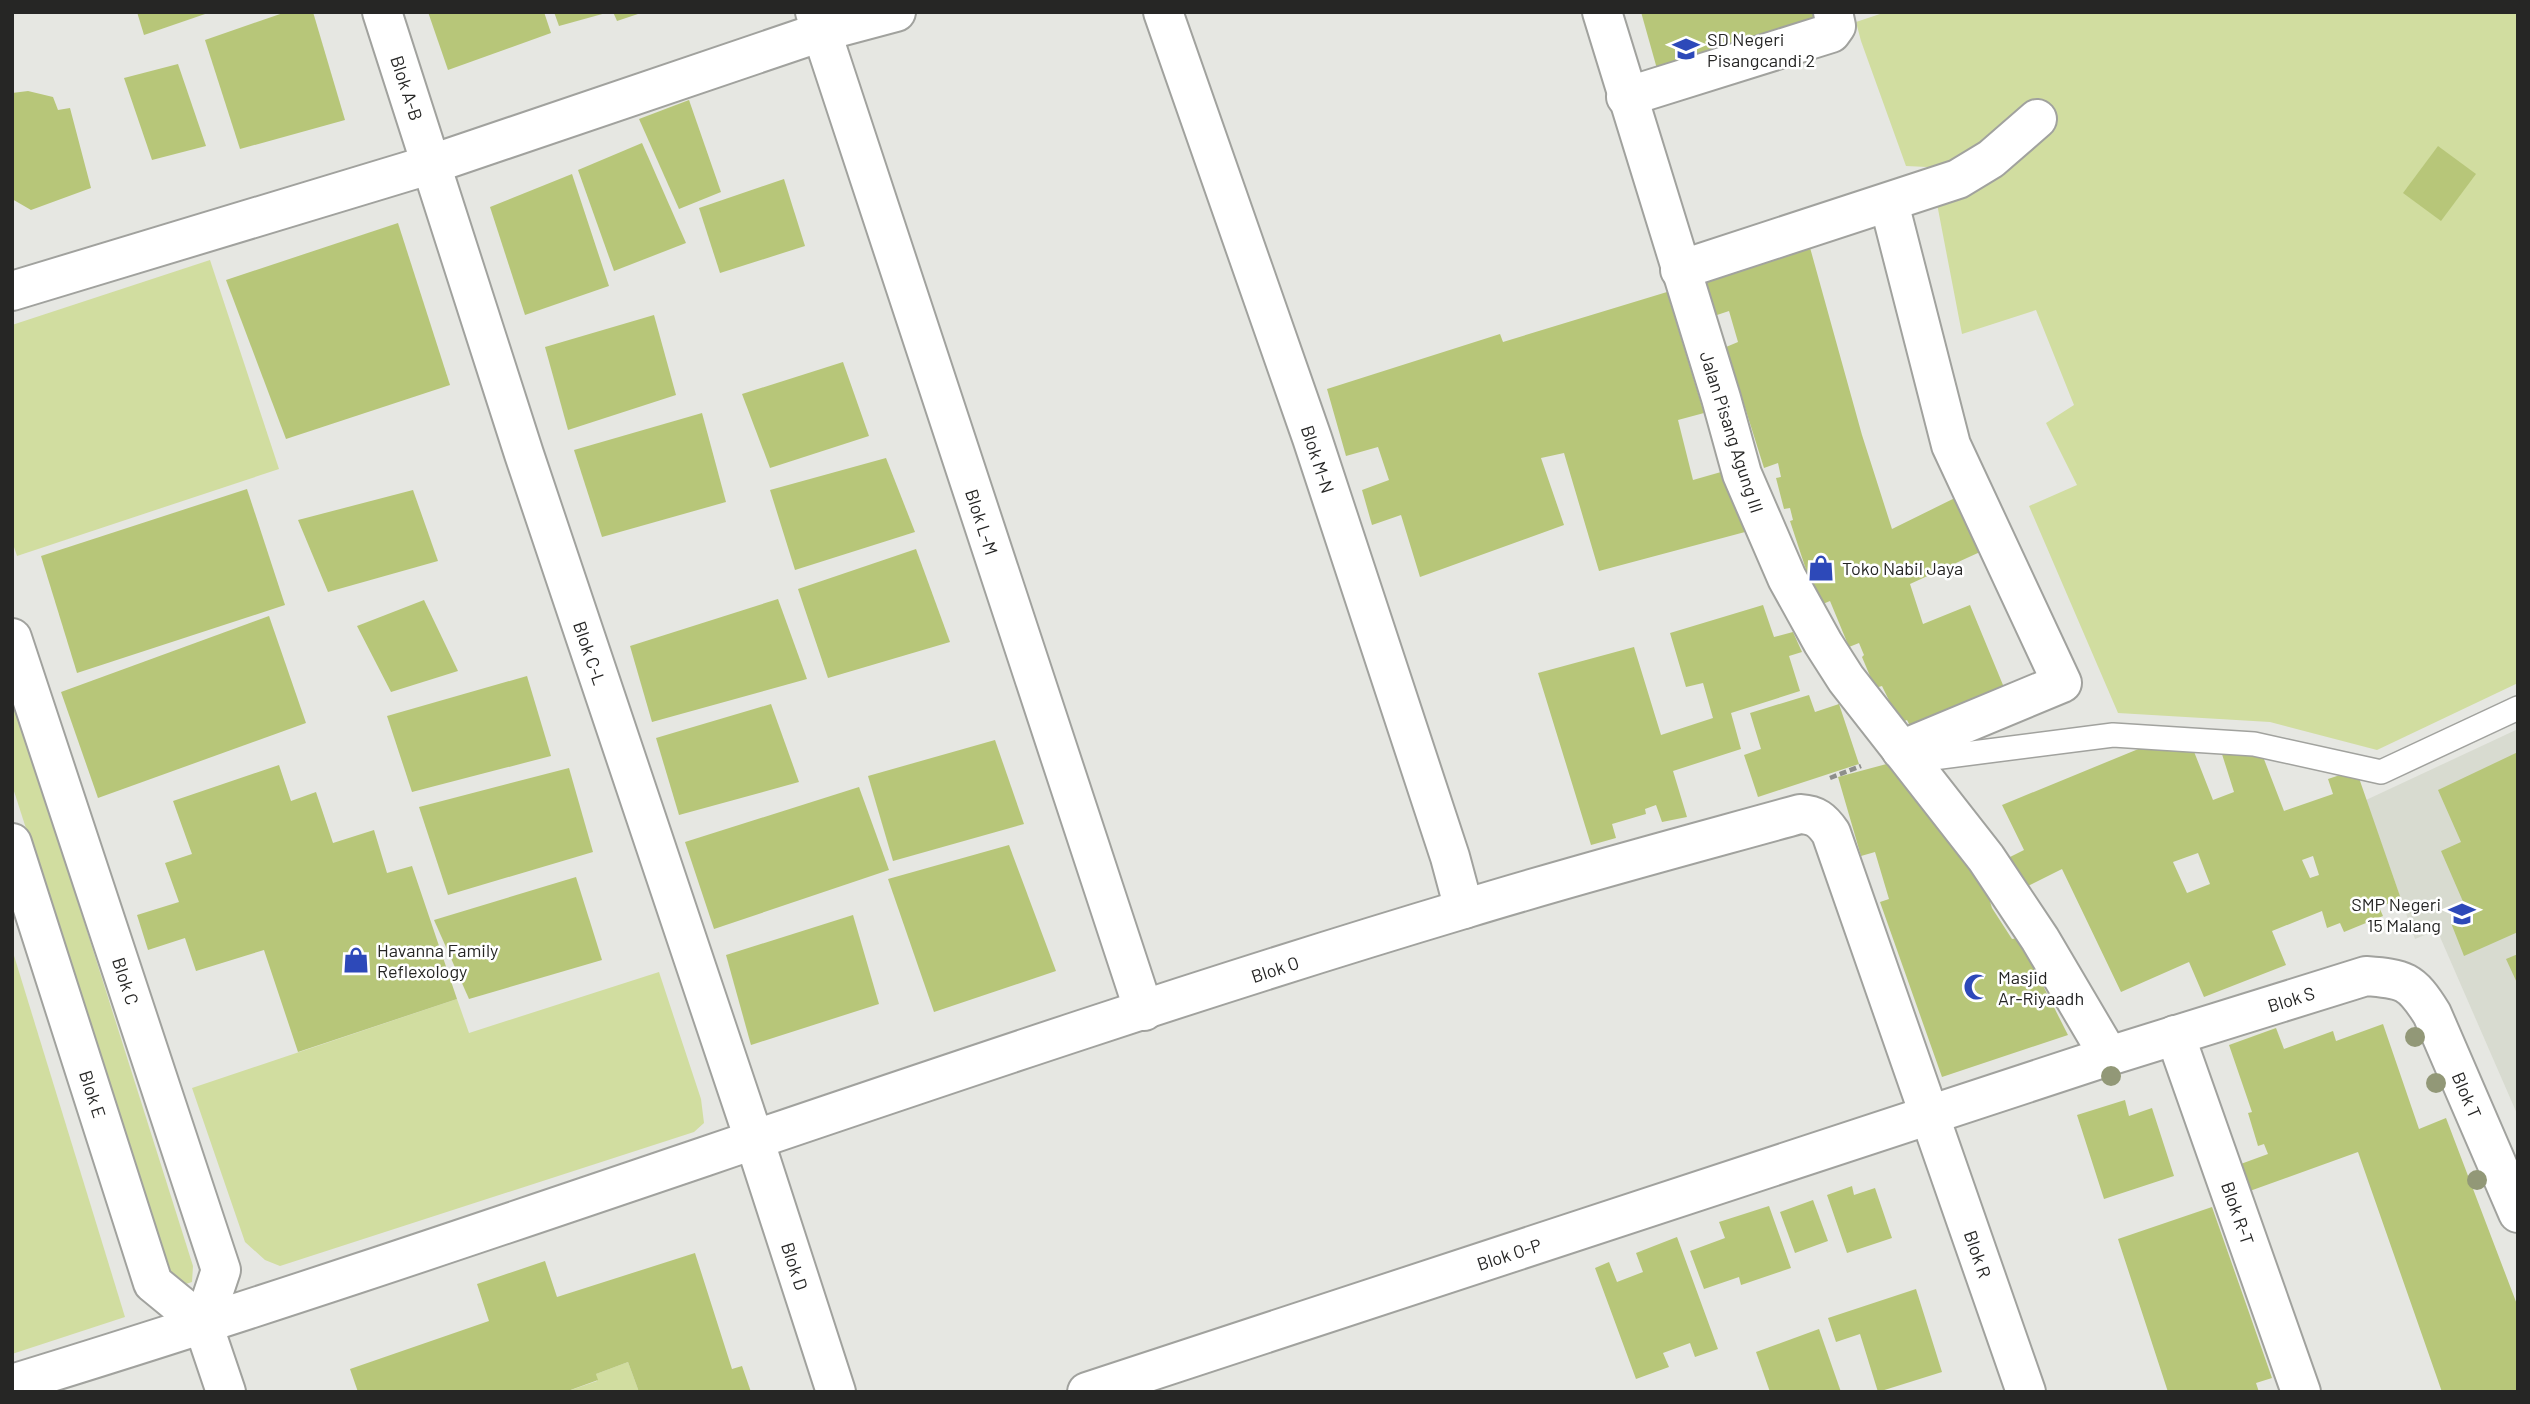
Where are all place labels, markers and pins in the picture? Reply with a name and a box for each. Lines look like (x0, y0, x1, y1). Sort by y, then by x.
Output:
place label: SD Negeri Pisangcandi 2 (1707, 28, 1815, 71)
school or university icon: SD Negeri Pisangcandi 2 (1671, 34, 1701, 64)
shop icon: Toko Nabil Jaya (1806, 553, 1836, 583)
place label: Toko Nabil Jaya (1842, 557, 1963, 579)
place label: SMP Negeri 15 Malang (2351, 893, 2441, 936)
school or university icon: SMP Negeri 15 Malang (2447, 899, 2477, 929)
place label: Havanna Family Reflexology (377, 939, 498, 982)
shop icon: Havanna Family Reflexology (341, 945, 371, 975)
place label: Masjid Ar-Riyaadh (1998, 966, 2084, 1009)
mosque icon: Masjid Ar-Riyaadh (1962, 972, 1992, 1002)

